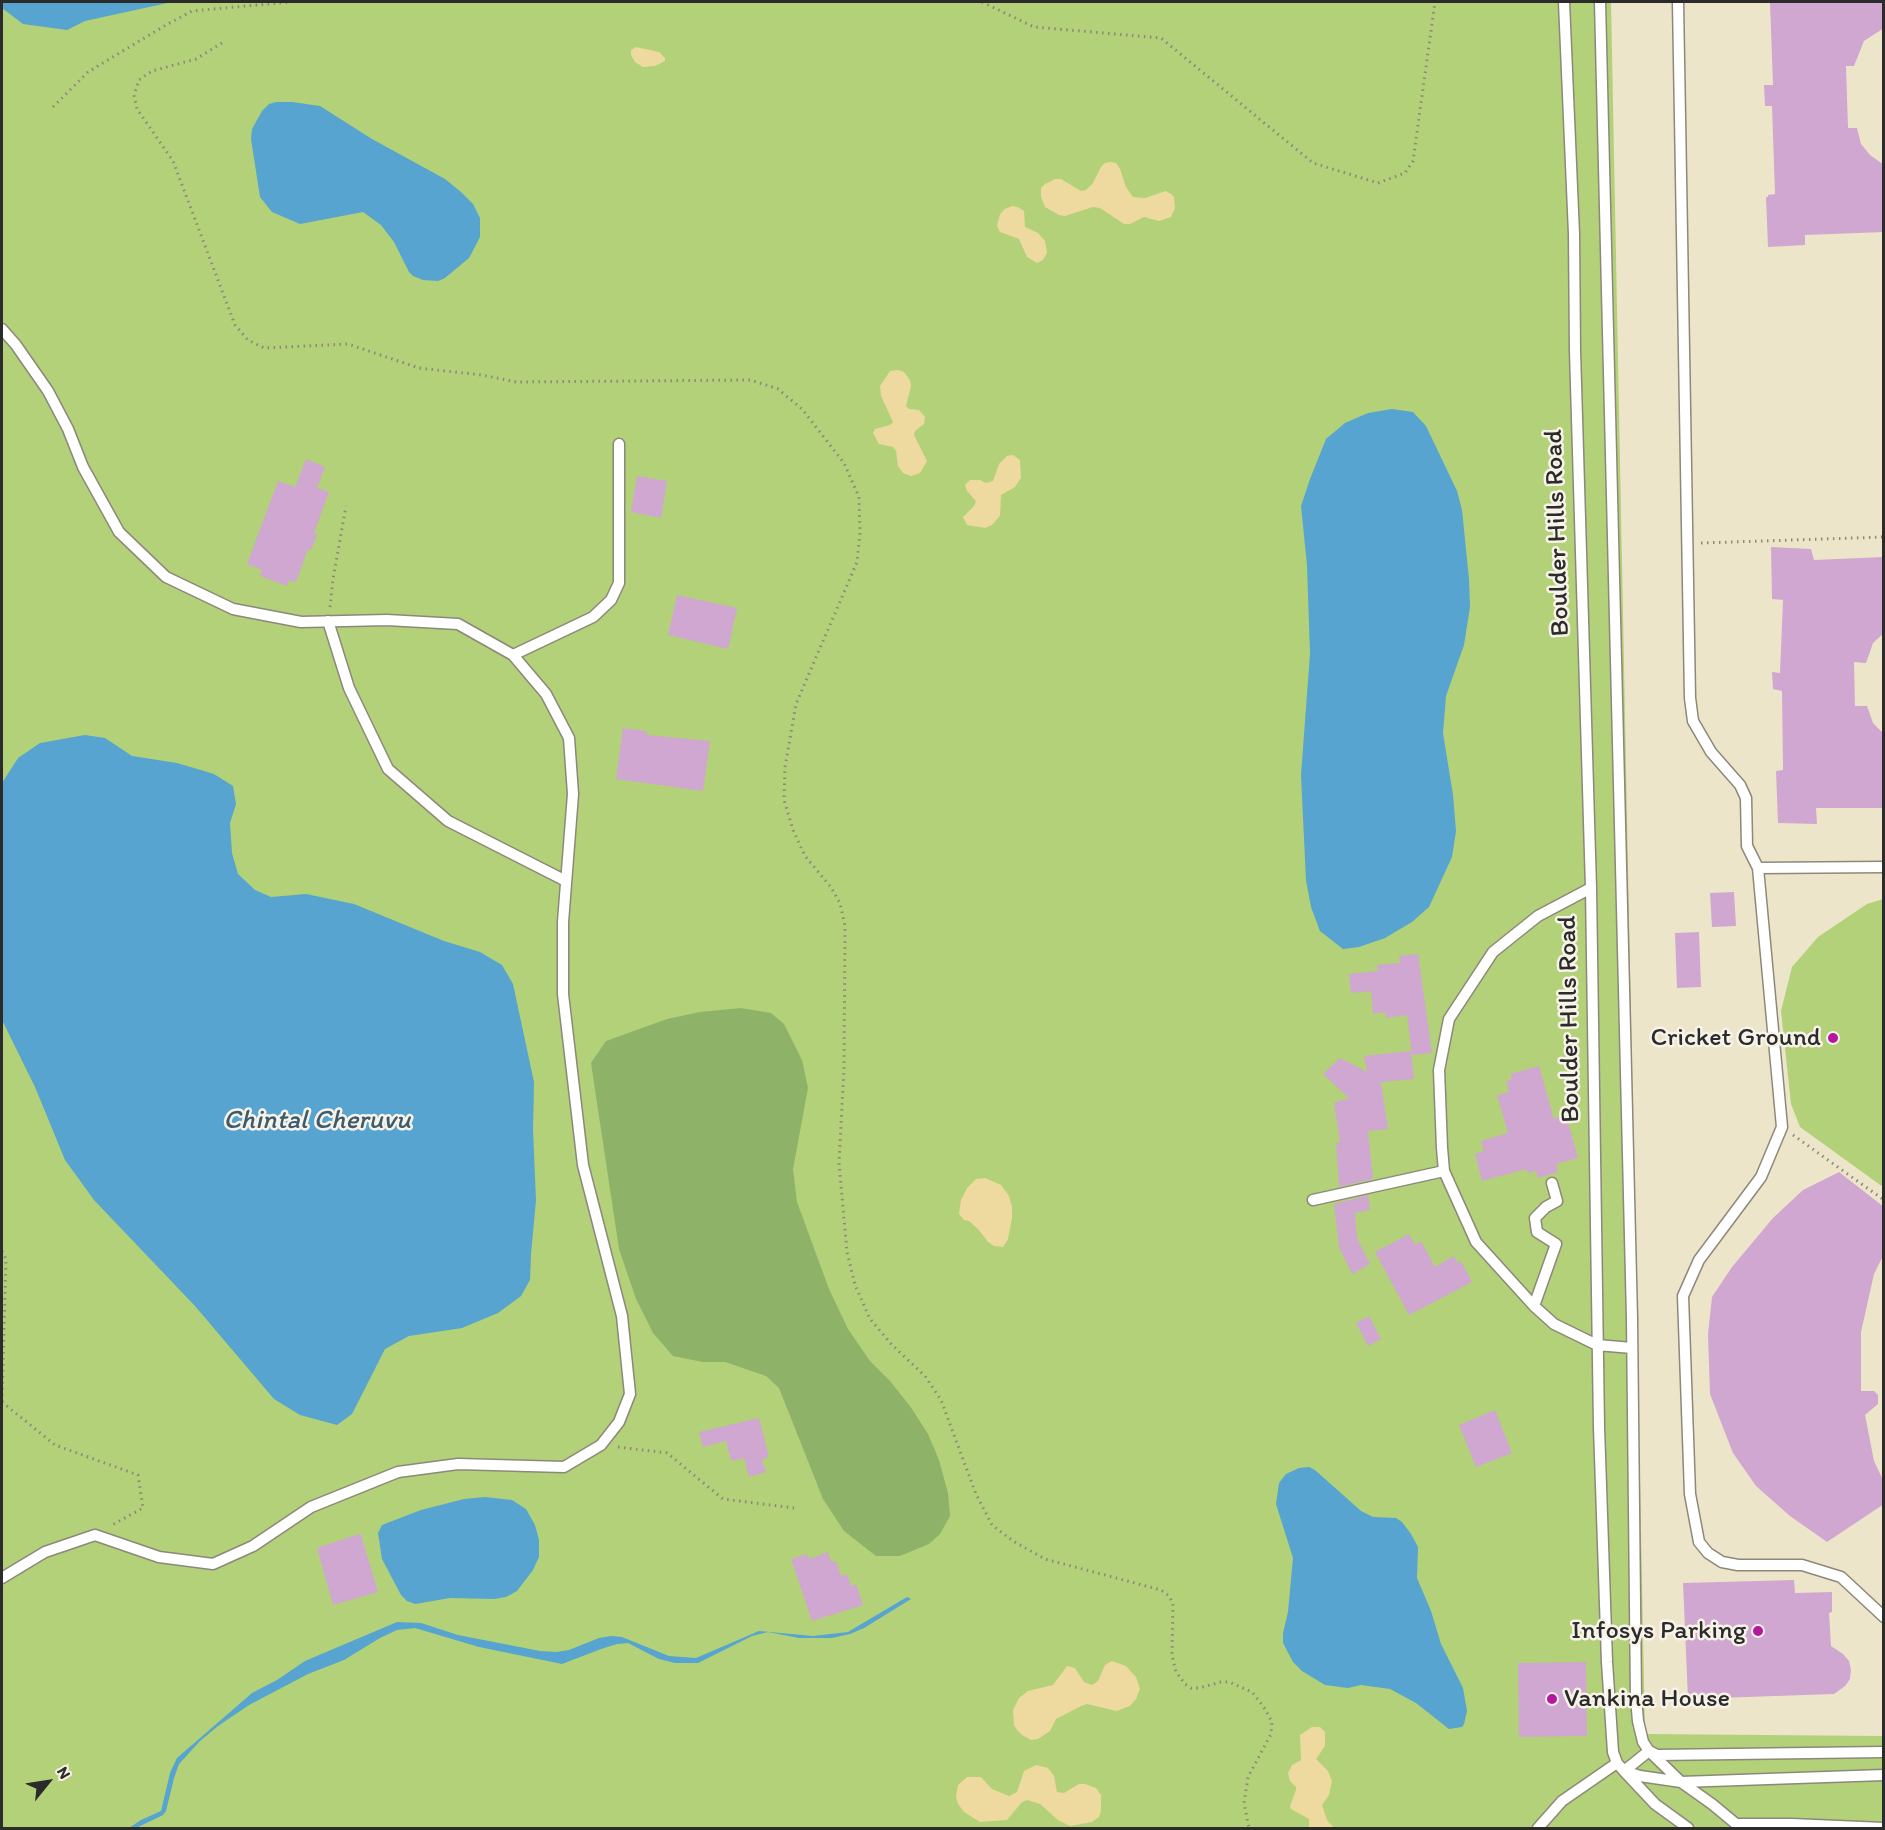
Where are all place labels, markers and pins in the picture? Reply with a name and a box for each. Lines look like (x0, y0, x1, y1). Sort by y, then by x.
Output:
place label: Cricket Ground (1651, 1022, 1821, 1054)
marker: Cricket Ground (1826, 1031, 1840, 1045)
place label: Infosys Parking (1571, 1615, 1746, 1647)
marker: Infosys Parking (1751, 1624, 1765, 1638)
place label: Vankina House (1564, 1683, 1730, 1715)
marker: Vankina House (1545, 1692, 1559, 1706)

